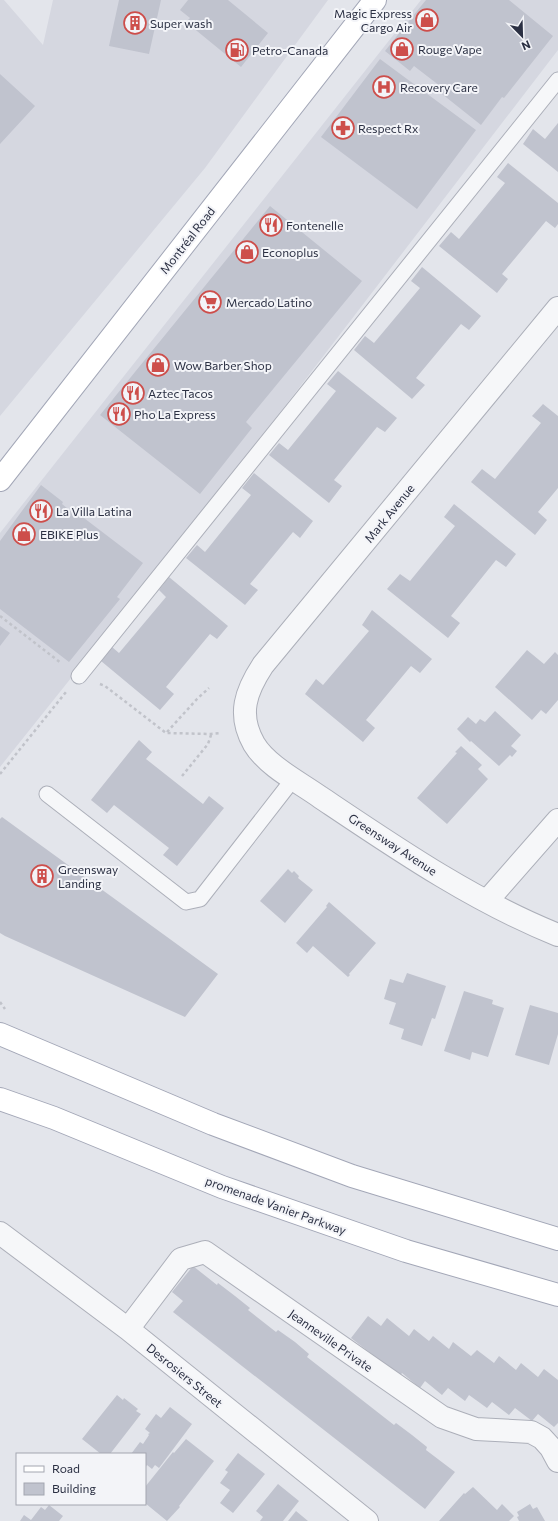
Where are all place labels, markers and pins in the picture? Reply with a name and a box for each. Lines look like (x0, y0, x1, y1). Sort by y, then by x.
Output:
place label: Magic Express Cargo Air (334, 6, 412, 34)
shop icon: Magic Express Cargo Air (414, 7, 440, 33)
building icon: Super wash (122, 10, 148, 36)
place label: Super wash (150, 16, 212, 30)
shop icon: Rouge Vape (389, 36, 415, 62)
fuel station icon: Petro-Canada (224, 37, 250, 63)
place label: Rouge Vape (418, 42, 482, 56)
place label: Petro-Canada (252, 43, 328, 57)
hospital icon: Recovery Care (371, 74, 397, 100)
place label: Recovery Care (400, 80, 478, 94)
pharmacy icon: Respect Rx (330, 115, 356, 141)
place label: Respect Rx (358, 121, 419, 135)
restaurant icon: Fontenelle (258, 212, 284, 238)
place label: Fontenelle (286, 218, 343, 232)
shop icon: Econoplus (234, 239, 260, 265)
place label: Econoplus (262, 245, 319, 259)
supermarket icon: Mercado Latino (197, 289, 223, 315)
place label: Mercado Latino (226, 295, 312, 309)
shop icon: Wow Barber Shop (145, 352, 171, 378)
place label: Wow Barber Shop (174, 358, 272, 372)
restaurant icon: Aztec Tacos (120, 380, 146, 406)
place label: Aztec Tacos (148, 386, 213, 400)
restaurant icon: Pho La Express (106, 401, 132, 427)
place label: Pho La Express (134, 407, 216, 421)
restaurant icon: La Villa Latina (28, 498, 54, 524)
place label: La Villa Latina (56, 504, 132, 518)
shop icon: EBIKE Plus (11, 521, 37, 547)
place label: EBIKE Plus (40, 527, 98, 541)
place label: Greensway Landing (58, 862, 118, 890)
building icon: Greensway Landing (29, 863, 55, 889)

